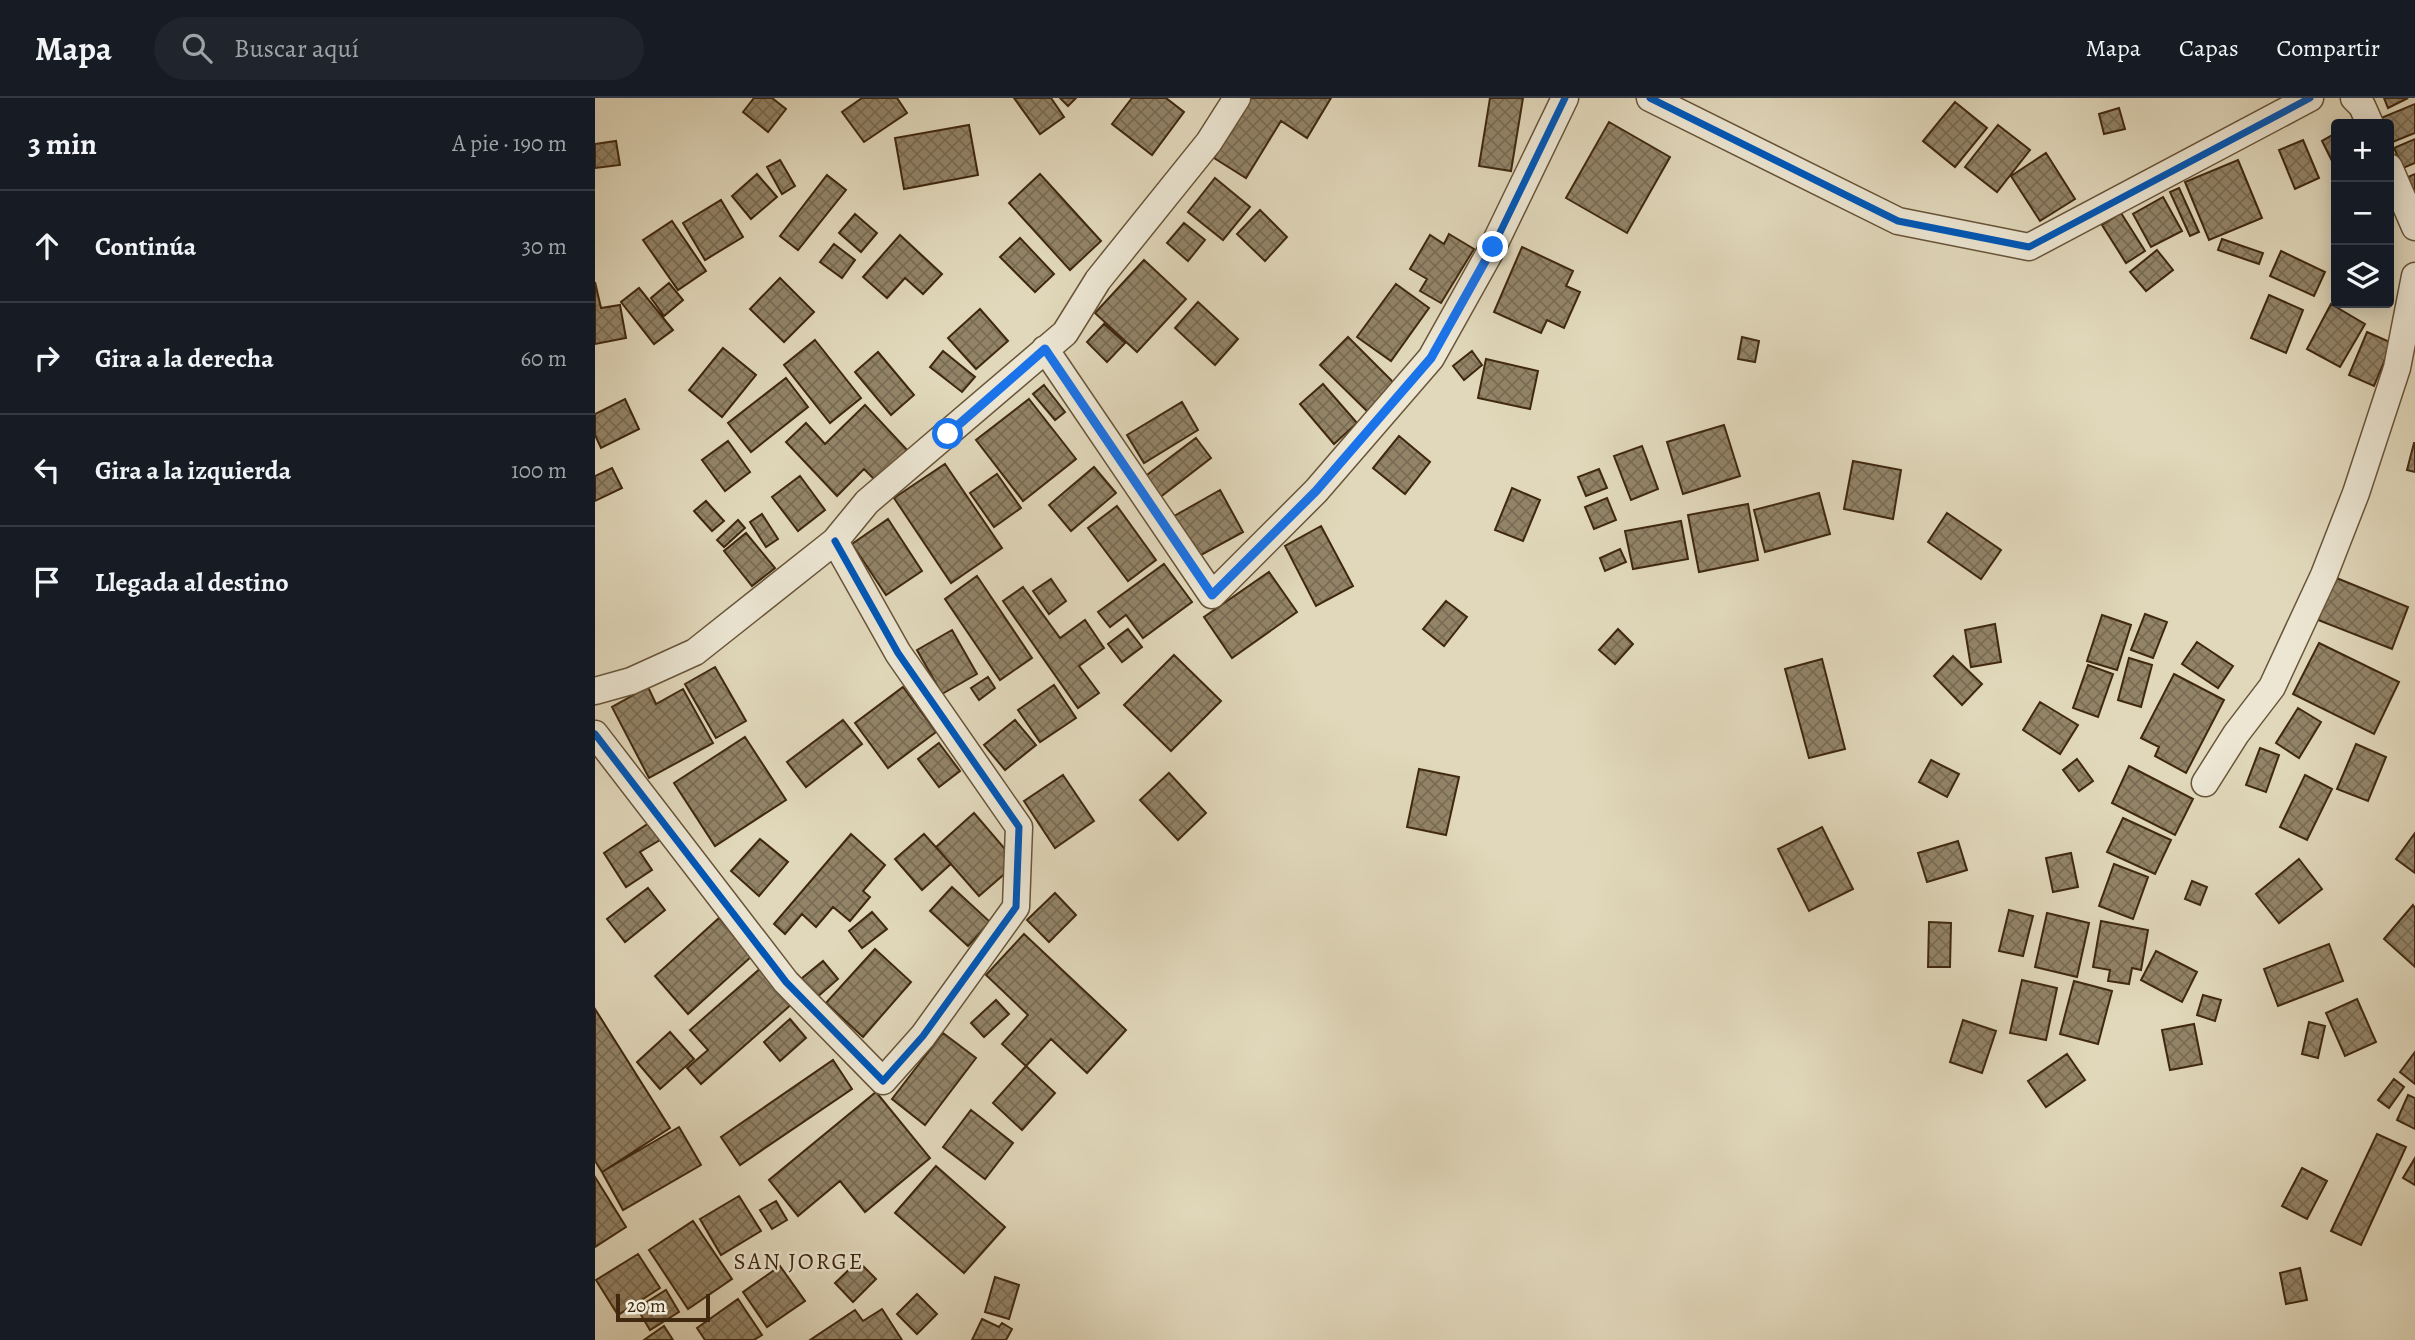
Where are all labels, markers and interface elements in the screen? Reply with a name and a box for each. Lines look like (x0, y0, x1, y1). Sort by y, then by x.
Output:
search box (154, 17, 644, 80)
text: Mapa (35, 26, 112, 71)
icon: search (178, 29, 216, 67)
text: Buscar aquí (234, 31, 359, 66)
text: Mapa (2086, 32, 2141, 64)
text: Capas (2179, 32, 2239, 64)
text: Compartir (2277, 32, 2380, 64)
map controls (2331, 119, 2394, 308)
button: + (2331, 119, 2394, 182)
text: 3 min (28, 124, 97, 164)
text: A pie · 190 m (452, 128, 567, 159)
button: − (2331, 182, 2394, 245)
icon: ahead (28, 227, 66, 265)
text: Continúa (95, 229, 196, 264)
text: 30 m (521, 231, 567, 262)
route end (1477, 231, 1508, 262)
button: layers (2331, 245, 2394, 308)
icon: right (28, 339, 66, 377)
text: Gira a la derecha (95, 341, 274, 376)
text: 60 m (520, 343, 567, 374)
route start (932, 418, 963, 449)
icon: left (28, 451, 66, 489)
text: Gira a la izquierda (95, 453, 291, 488)
text: 100 m (511, 455, 567, 486)
icon: arrive (28, 563, 66, 601)
text: Llegada al destino (95, 565, 289, 600)
district label: SAN JORGE (734, 1246, 864, 1277)
scale bar (616, 1291, 711, 1323)
text: 20 m (627, 1293, 666, 1319)

